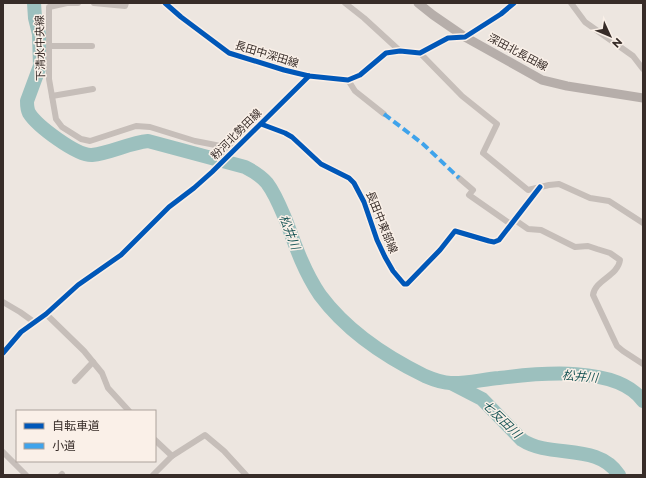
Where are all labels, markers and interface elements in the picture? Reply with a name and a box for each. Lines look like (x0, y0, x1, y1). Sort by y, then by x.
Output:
street label: 下清水中央線 (32, 15, 48, 81)
north arrow (590, 16, 630, 56)
street label: 深田北長田線 (486, 30, 550, 74)
text: N (609, 35, 625, 51)
street label: 長田中深田線 (233, 38, 301, 70)
street label: 粉河北勢田線 (208, 106, 264, 162)
street label: 長田中東部線 (363, 189, 401, 255)
water label: 松井川 (277, 213, 304, 253)
water label: 松井川 (561, 367, 601, 385)
water label: 七反田川 (480, 397, 526, 442)
legend (16, 410, 156, 462)
text: 自転車道 (52, 418, 100, 433)
text: 小道 (52, 438, 76, 453)

